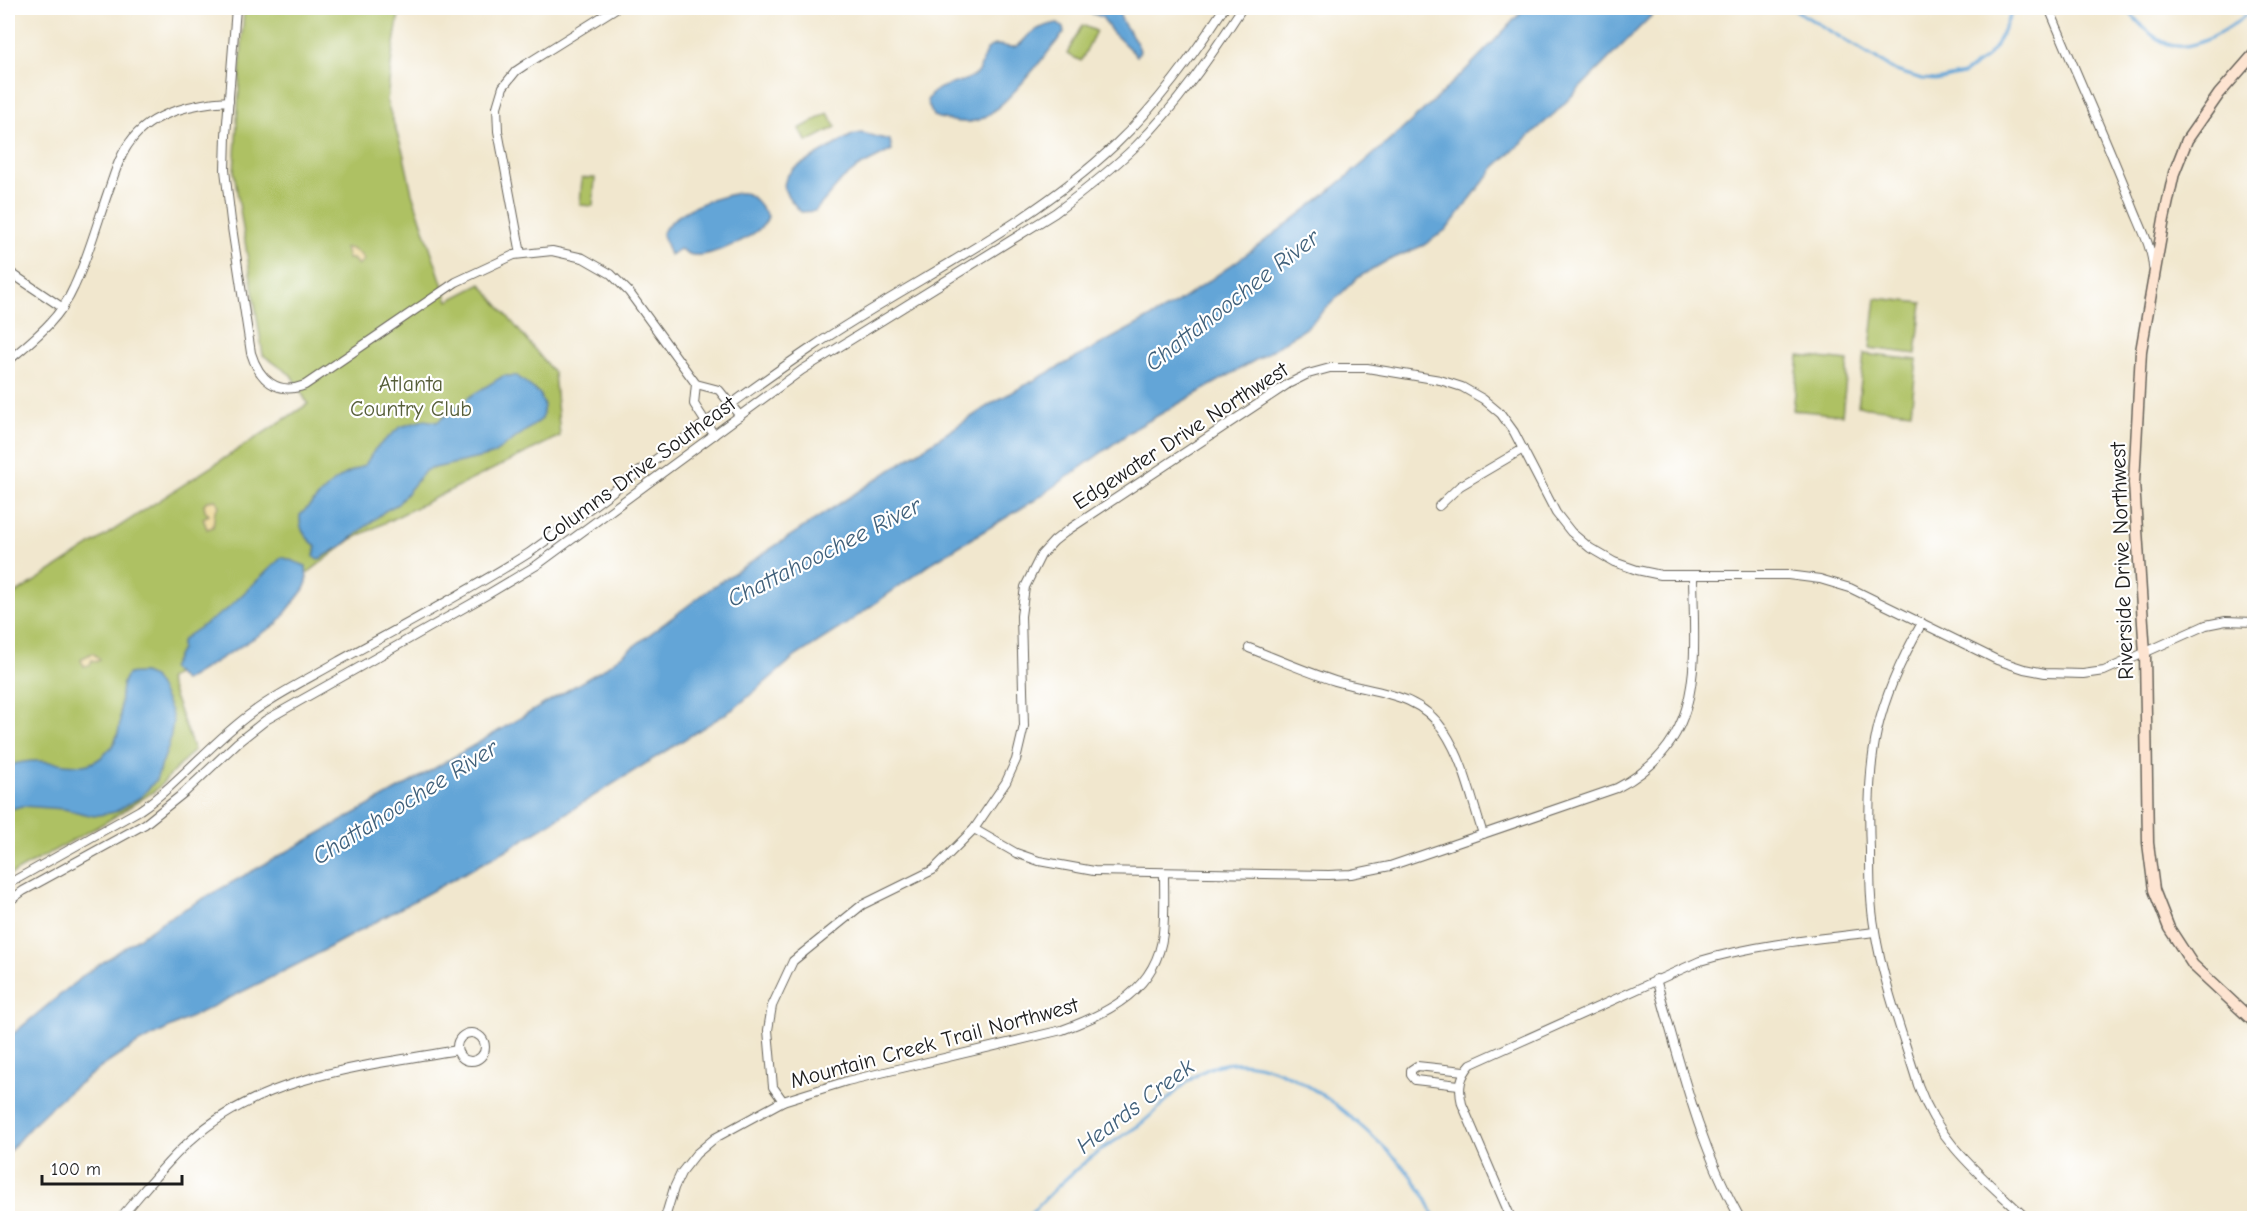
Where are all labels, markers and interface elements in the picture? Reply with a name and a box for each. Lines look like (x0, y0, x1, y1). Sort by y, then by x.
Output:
water label: Chattahoochee River (1139, 222, 1326, 377)
street label: Edgewater Drive Northwest (1068, 356, 1294, 515)
park label: Atlanta Country Club (350, 371, 472, 422)
street label: Columns Drive Southeast (536, 390, 741, 549)
street label: Riverside Drive Northwest (2105, 441, 2139, 680)
water label: Chattahoochee River (723, 490, 927, 613)
water label: Chattahoochee River (307, 733, 504, 870)
street label: Mountain Creek Trail Northwest (787, 992, 1082, 1094)
water label: Heards Creek (1070, 1052, 1200, 1160)
scale bar (42, 1148, 182, 1186)
text: 100 m (51, 1159, 101, 1180)

